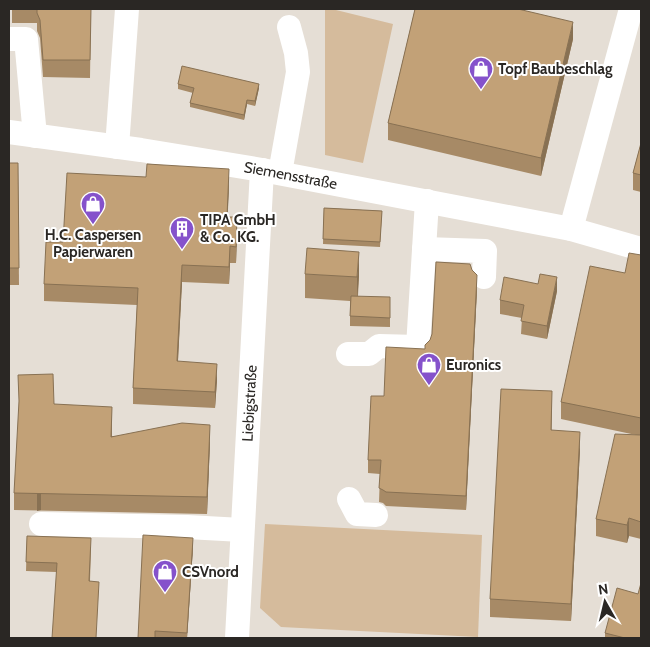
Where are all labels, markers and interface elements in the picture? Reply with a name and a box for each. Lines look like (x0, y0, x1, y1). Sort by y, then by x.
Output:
shop icon: Topf Baubeschlag (468, 56, 494, 90)
place label: Topf Baubeschlag (498, 60, 613, 78)
street label: Siemensstraße (243, 158, 339, 193)
shop icon: H.C. Caspersen Papierwaren (80, 191, 106, 225)
place label: TIPA GmbH & Co. KG. (200, 211, 276, 246)
building icon: TIPA GmbH & Co. KG. (169, 216, 195, 250)
place label: H.C. Caspersen Papierwaren (45, 226, 141, 261)
shop icon: Euronics (416, 352, 442, 386)
place label: Euronics (446, 356, 501, 374)
street label: Liebigstraße (239, 364, 261, 442)
shop icon: CSVnord (152, 559, 178, 593)
place label: CSVnord (182, 563, 239, 581)
north arrow (580, 577, 630, 627)
text: N (597, 580, 609, 599)

